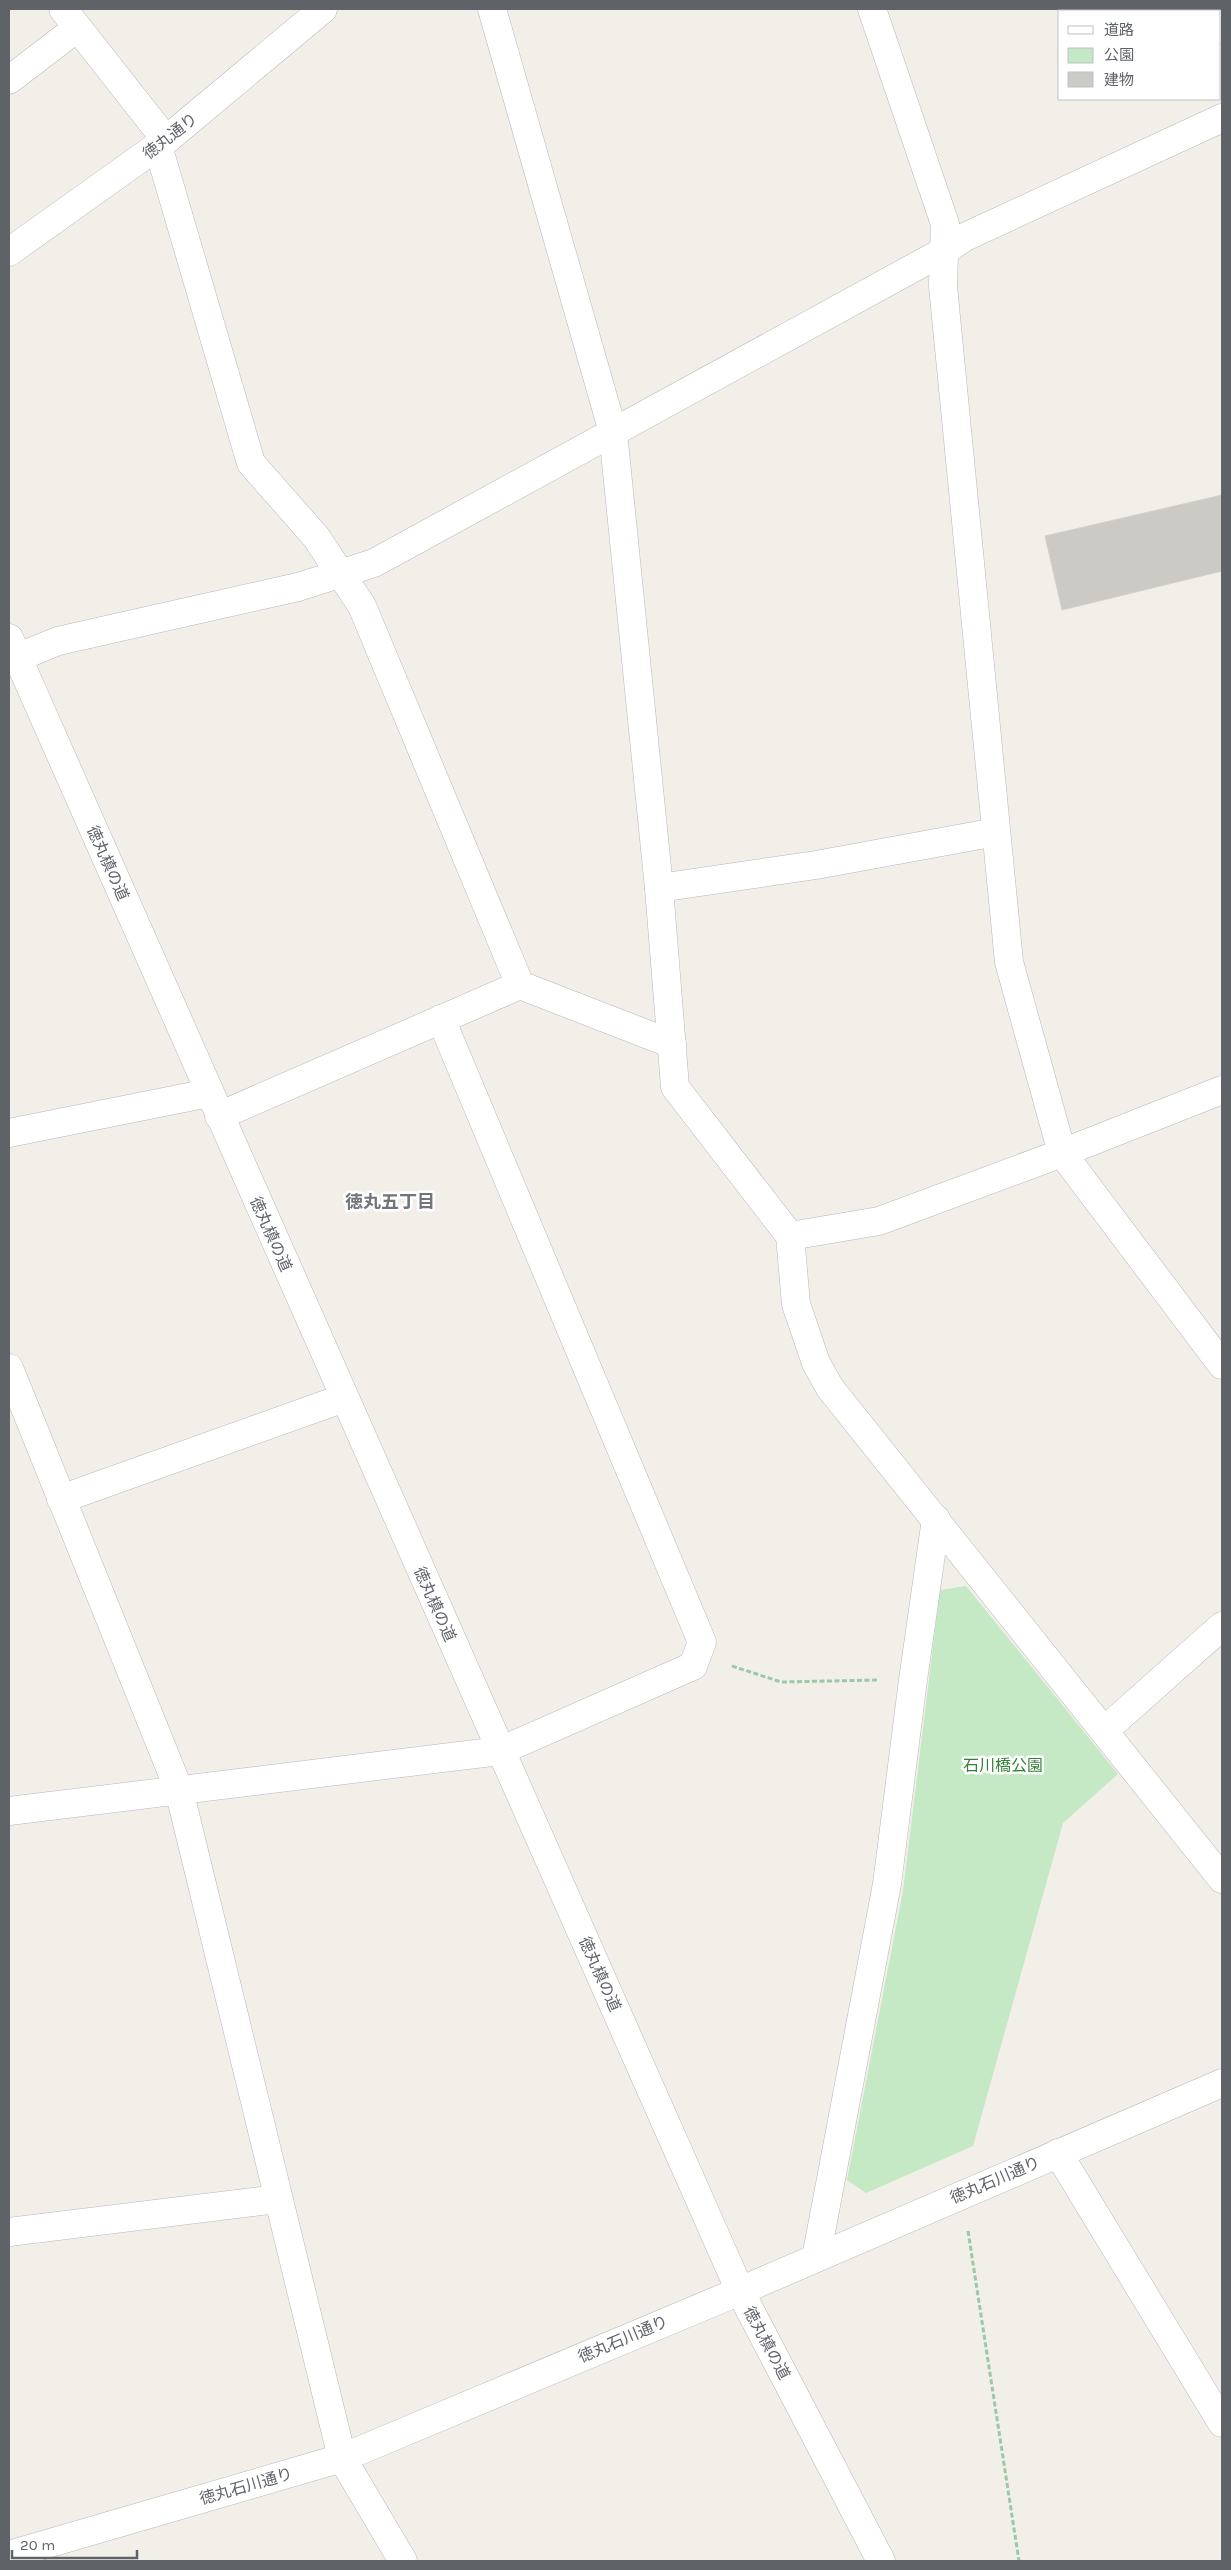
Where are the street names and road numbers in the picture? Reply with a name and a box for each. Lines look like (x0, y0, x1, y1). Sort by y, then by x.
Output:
street label: 徳丸通り (139, 109, 201, 163)
street label: 徳丸槙の道 (83, 823, 133, 903)
street label: 徳丸槙の道 (246, 1194, 296, 1274)
street label: 徳丸槙の道 (410, 1564, 460, 1644)
street label: 徳丸槙の道 (575, 1934, 625, 2014)
street label: 徳丸石川通り (947, 2152, 1043, 2208)
street label: 徳丸槙の道 (740, 2303, 794, 2383)
street label: 徳丸石川通り (575, 2311, 671, 2367)
street label: 徳丸石川通り (197, 2464, 295, 2508)

